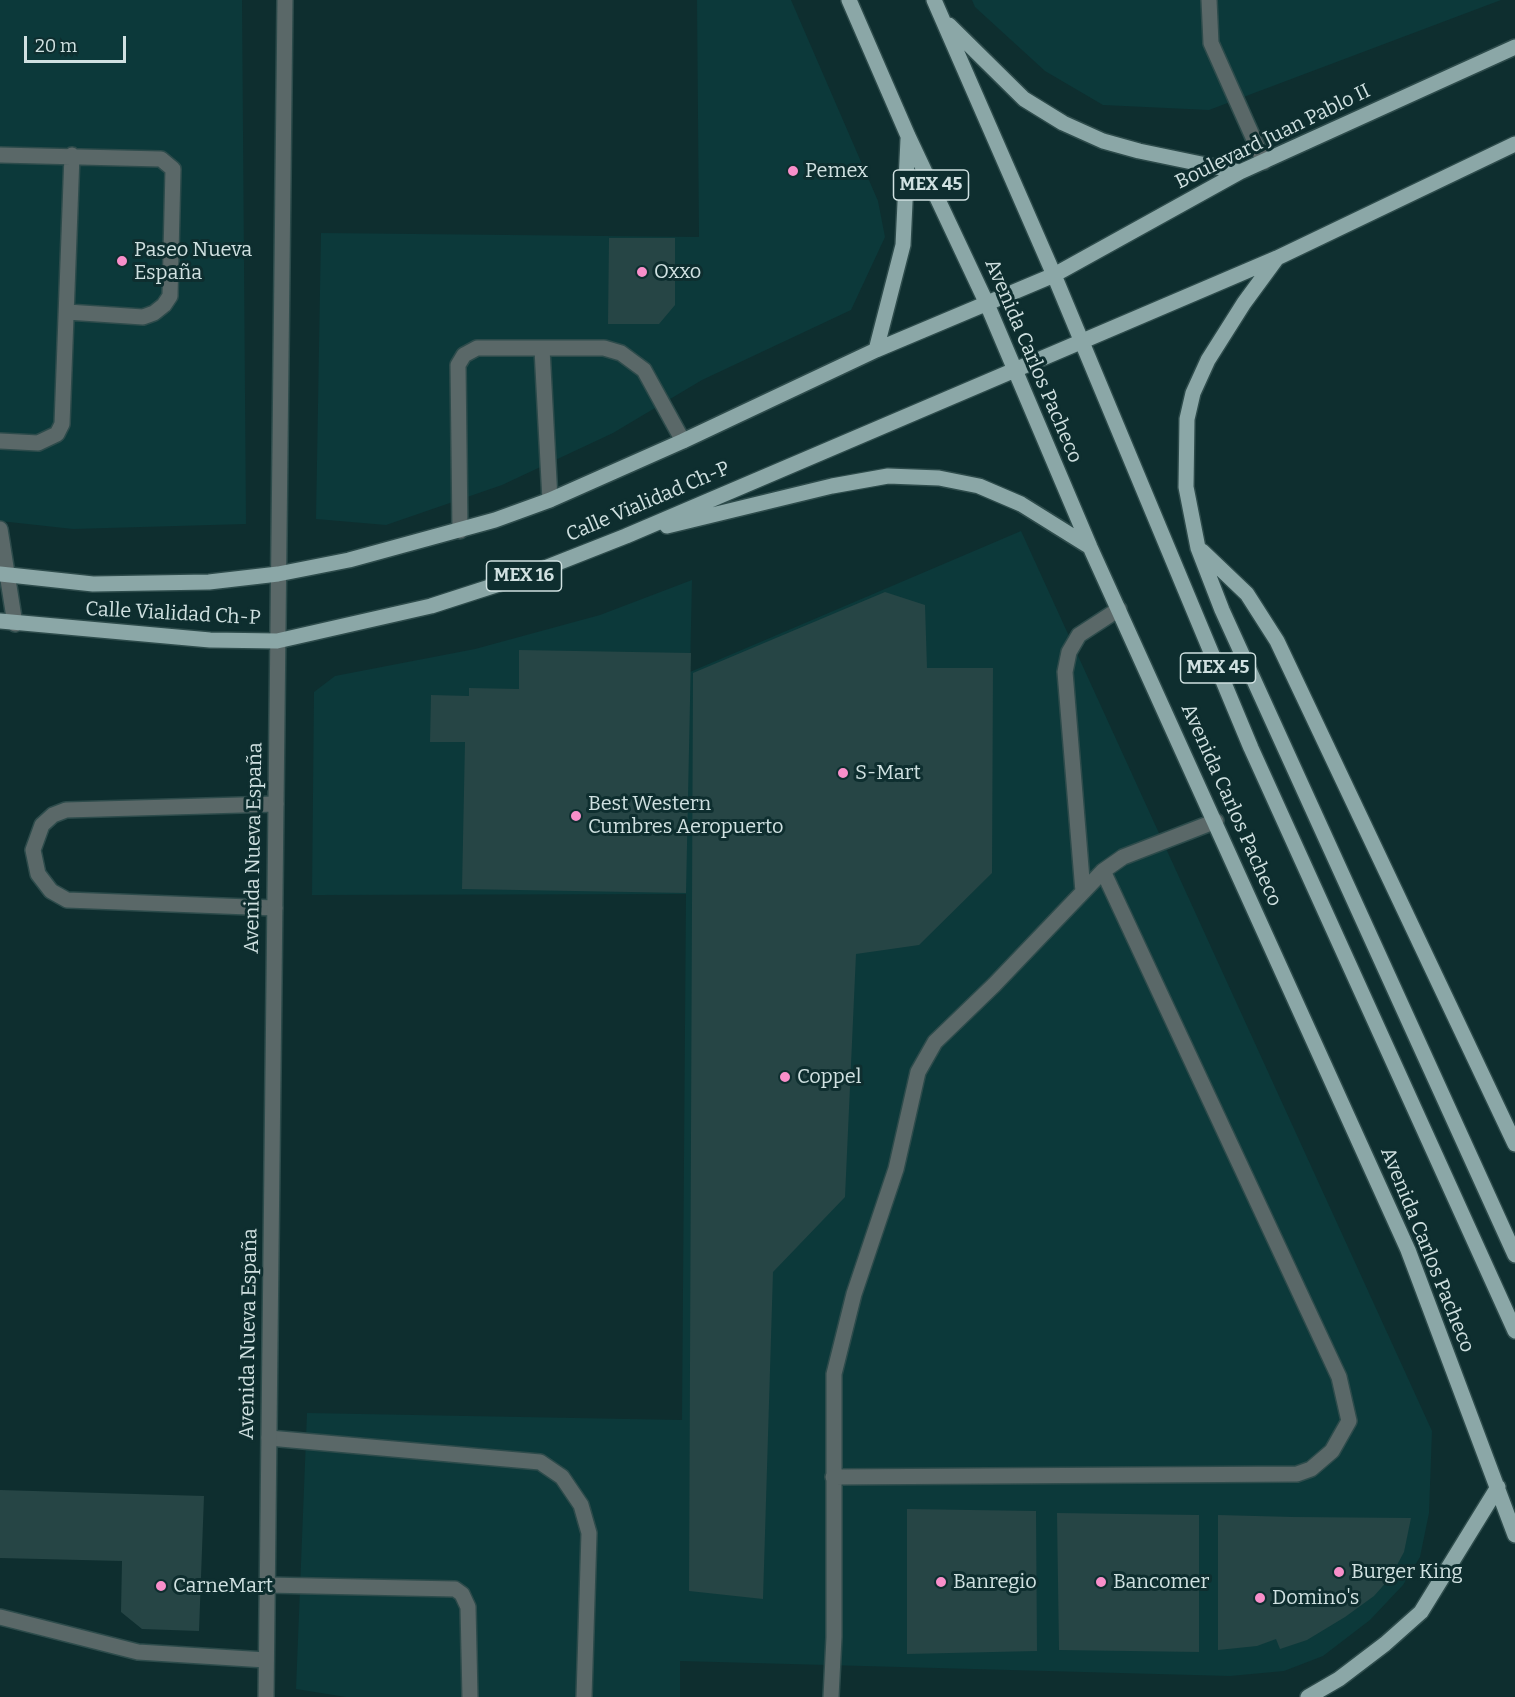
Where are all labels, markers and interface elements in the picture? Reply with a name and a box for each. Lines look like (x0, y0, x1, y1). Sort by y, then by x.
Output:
scale bar (27, 24, 129, 62)
text: 20 m (35, 35, 77, 57)
street label: Boulevard Juan Pablo II (1172, 79, 1374, 195)
place label: Pemex (805, 159, 868, 183)
marker: Pemex (786, 164, 800, 178)
road number: MEX 45 (894, 170, 968, 200)
place label: Paseo Nueva España (134, 238, 252, 285)
marker: Paseo Nueva España (115, 254, 129, 268)
street label: Avenida Carlos Pacheco (979, 255, 1087, 467)
place label: Oxxo (654, 260, 701, 284)
marker: Oxxo (635, 265, 649, 279)
street label: Calle Vialidad Ch-P (563, 457, 733, 547)
road number: MEX 16 (486, 561, 562, 591)
street label: Calle Vialidad Ch-P (85, 597, 261, 631)
road number: MEX 45 (1180, 653, 1256, 683)
street label: Avenida Carlos Pacheco (1175, 700, 1287, 910)
street label: Avenida Nueva España (240, 742, 268, 954)
place label: S-Mart (855, 761, 921, 785)
marker: S-Mart (836, 766, 850, 780)
place label: Best Western Cumbres Aeropuerto (588, 792, 783, 839)
marker: Best Western Cumbres Aeropuerto (569, 809, 583, 823)
place label: Coppel (797, 1065, 861, 1089)
marker: Coppel (778, 1070, 792, 1084)
street label: Avenida Carlos Pacheco (1375, 1144, 1479, 1356)
street label: Avenida Nueva España (235, 1228, 263, 1440)
place label: Burger King (1351, 1560, 1463, 1584)
marker: Burger King (1332, 1565, 1346, 1579)
place label: Banregio (953, 1570, 1037, 1594)
place label: Bancomer (1113, 1570, 1209, 1594)
place label: CarneMart (173, 1574, 273, 1598)
marker: Banregio (934, 1575, 948, 1589)
marker: Bancomer (1094, 1575, 1108, 1589)
marker: CarneMart (154, 1579, 168, 1593)
place label: Domino's (1272, 1586, 1359, 1610)
marker: Domino's (1253, 1591, 1267, 1605)

